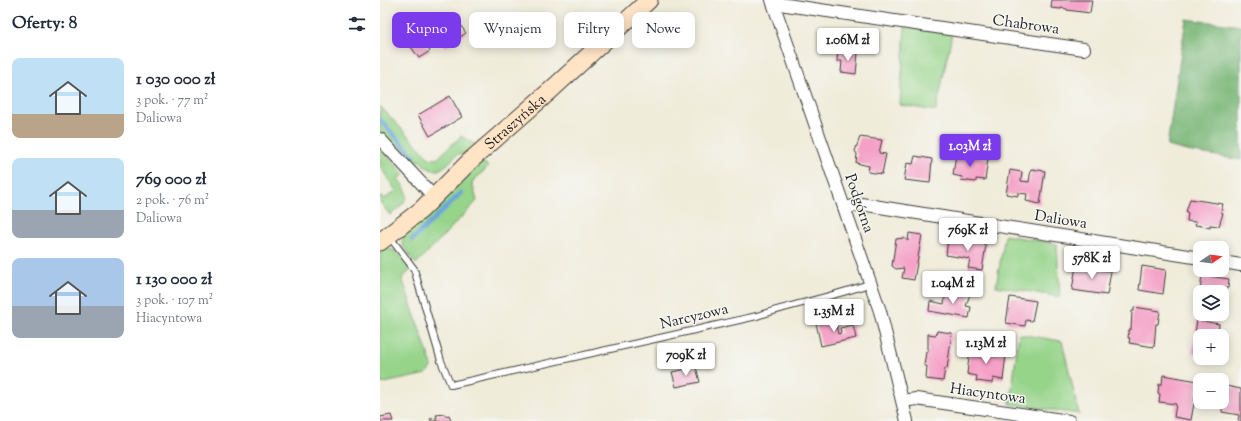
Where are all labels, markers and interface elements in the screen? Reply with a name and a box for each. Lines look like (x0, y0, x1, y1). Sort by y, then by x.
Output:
street label: Chabrowa (991, 10, 1061, 41)
text: Oferty: 8 (12, 12, 77, 36)
chip: Kupno (392, 12, 461, 48)
chip: Wynajem (469, 12, 556, 48)
chip: Filtry (564, 12, 624, 48)
chip: Nowe (632, 12, 695, 48)
icon: filters (346, 13, 368, 35)
pin: 1.06M zł (807, 28, 889, 62)
text: 1.06M zł (826, 32, 870, 50)
text: 1 030 000 zł (136, 68, 216, 92)
icon: home (44, 74, 92, 122)
street label: Straszyńska (480, 90, 551, 156)
text: 3 pok. · 77 m² (136, 92, 208, 110)
text: Daliowa (136, 110, 182, 128)
pin: 1.03M zł (929, 134, 1011, 168)
text: 1.03M zł (949, 138, 991, 156)
text: 769 000 zł (136, 168, 207, 192)
street label: Podgórna (839, 171, 878, 236)
icon: home (44, 174, 92, 222)
text: 2 pok. · 76 m² (136, 192, 209, 210)
street label: Daliowa (1033, 206, 1089, 235)
text: Daliowa (136, 210, 182, 228)
pin: 769K zł (931, 218, 1005, 252)
text: 769K zł (948, 222, 988, 240)
north arrow (1193, 241, 1229, 277)
map controls (1193, 241, 1229, 409)
pin: 578K zł (1055, 246, 1129, 280)
text: 578K zł (1073, 250, 1111, 268)
text: 1 130 000 zł (136, 268, 212, 292)
pin: 1.04M zł (912, 271, 994, 305)
icon: home (44, 274, 92, 322)
text: 1.04M zł (931, 275, 975, 293)
button: layers (1193, 285, 1229, 321)
text: 3 pok. · 107 m² (136, 292, 213, 310)
street label: Narcyzowa (658, 299, 731, 336)
pin: 1.35M zł (793, 299, 875, 333)
text: 1.35M zł (814, 303, 854, 321)
text: Hiacyntowa (136, 310, 202, 328)
button: + (1193, 329, 1229, 365)
pin: 1.13M zł (945, 331, 1027, 365)
text: 1.13M zł (966, 335, 1006, 353)
pin: 709K zł (649, 343, 723, 377)
text: 709K zł (666, 347, 706, 365)
button: − (1193, 373, 1229, 409)
street label: Hiacyntowa (948, 379, 1027, 410)

